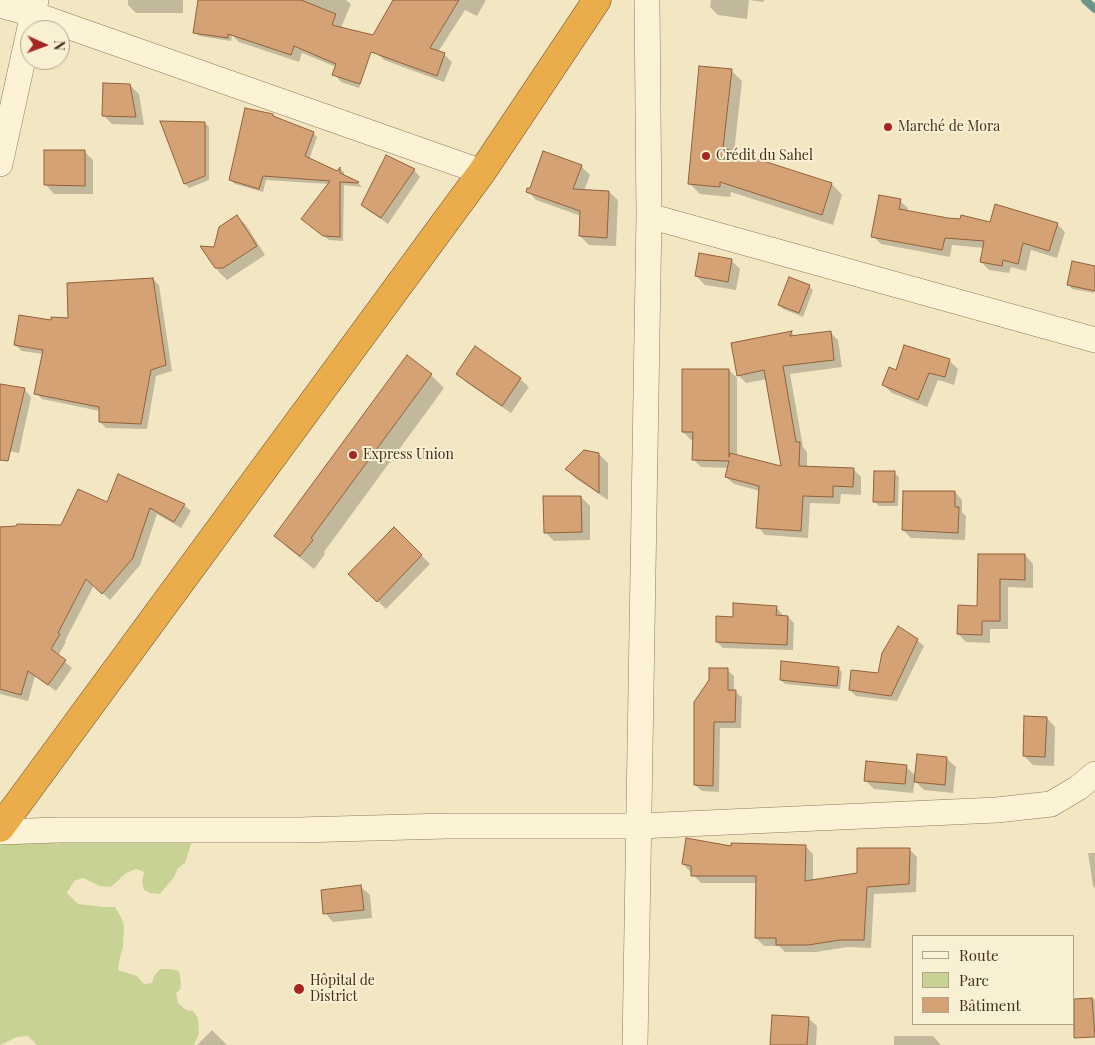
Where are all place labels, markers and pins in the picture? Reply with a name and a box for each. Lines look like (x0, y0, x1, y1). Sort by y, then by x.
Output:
place label: Marché de Mora (898, 119, 1000, 135)
marker: Marché de Mora (882, 121, 894, 133)
place label: Crédit du Sahel (716, 148, 813, 164)
marker: Crédit du Sahel (700, 150, 712, 162)
place label: Express Union (363, 447, 454, 463)
marker: Express Union (347, 449, 359, 461)
place label: Hôpital de District (310, 973, 375, 1006)
marker: Hôpital de District (292, 982, 306, 996)

